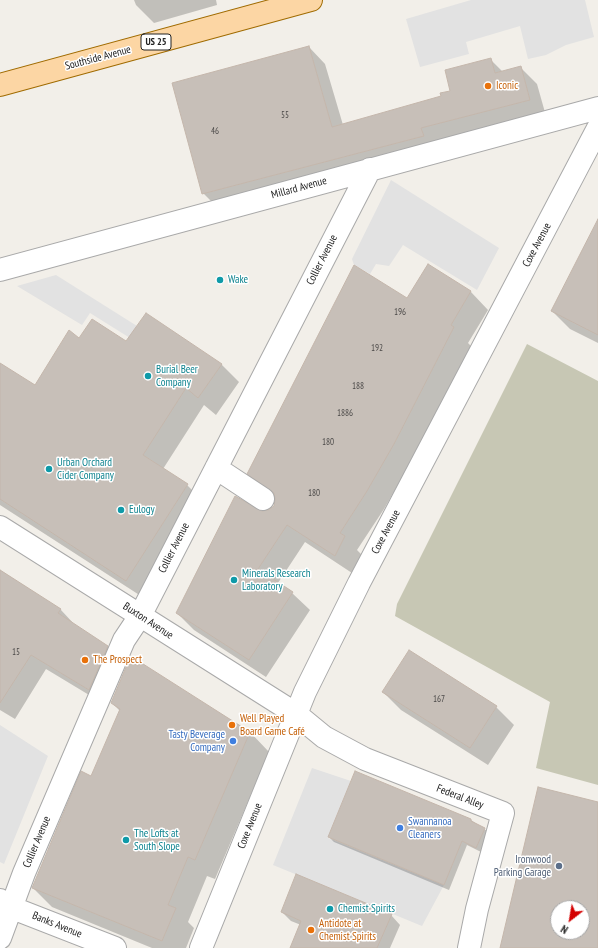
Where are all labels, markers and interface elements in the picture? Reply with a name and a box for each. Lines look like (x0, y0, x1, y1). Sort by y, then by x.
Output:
road number: US 25 (141, 34, 171, 50)
street label: Southside Avenue (64, 43, 132, 73)
place label: Iconic (496, 79, 518, 93)
marker: Iconic (483, 81, 493, 91)
house number: 55 (281, 110, 289, 120)
house number: 46 (211, 126, 219, 136)
street label: Millard Avenue (270, 174, 328, 202)
street label: Coxe Avenue (520, 221, 554, 269)
street label: Collier Avenue (304, 233, 340, 287)
place label: Wake (228, 273, 248, 287)
marker: Wake (215, 275, 225, 285)
house number: 196 (394, 307, 406, 317)
house number: 192 (371, 343, 383, 353)
place label: Burial Beer Company (156, 363, 198, 389)
marker: Burial Beer Company (143, 371, 153, 381)
house number: 188 (352, 381, 364, 391)
house number: 1886 (337, 408, 353, 418)
house number: 180 (322, 437, 334, 447)
place label: Urban Orchard Cider Company (57, 456, 114, 482)
marker: Urban Orchard Cider Company (44, 464, 54, 474)
house number: 180 (308, 488, 320, 498)
place label: Eulogy (129, 503, 155, 517)
marker: Eulogy (116, 505, 126, 515)
street label: Coxe Avenue (369, 508, 403, 556)
street label: Collier Avenue (156, 521, 192, 575)
place label: Minerals Research Laboratory (242, 567, 311, 593)
marker: Minerals Research Laboratory (229, 575, 239, 585)
street label: Buxton Avenue (120, 600, 176, 642)
house number: 15 (12, 647, 20, 657)
place label: The Prospect (93, 653, 142, 667)
marker: The Prospect (80, 655, 90, 665)
house number: 167 (433, 694, 445, 704)
place label: Well Played Board Game Café (240, 712, 305, 738)
marker: Well Played Board Game Café (227, 720, 237, 730)
place label: Tasty Beverage Company (168, 728, 225, 754)
marker: Tasty Beverage Company (228, 736, 238, 746)
street label: Federal Alley (435, 782, 485, 812)
street label: Coxe Avenue (235, 801, 265, 851)
street label: Collier Avenue (20, 814, 54, 870)
place label: Swannanoa Cleaners (408, 815, 452, 841)
marker: Swannanoa Cleaners (395, 823, 405, 833)
place label: The Lofts at South Slope (134, 827, 180, 853)
marker: The Lofts at South Slope (121, 835, 131, 845)
place label: Ironwood Parking Garage (494, 853, 551, 879)
marker: Ironwood Parking Garage (554, 861, 564, 871)
north arrow (550, 900, 590, 940)
place label: Chemist Spirits (338, 902, 395, 916)
marker: Chemist Spirits (325, 904, 335, 914)
street label: Banks Avenue (30, 909, 84, 941)
place label: Antidote at Chemist Spirits (319, 917, 376, 943)
text: N (558, 922, 570, 937)
marker: Antidote at Chemist Spirits (306, 925, 316, 935)

